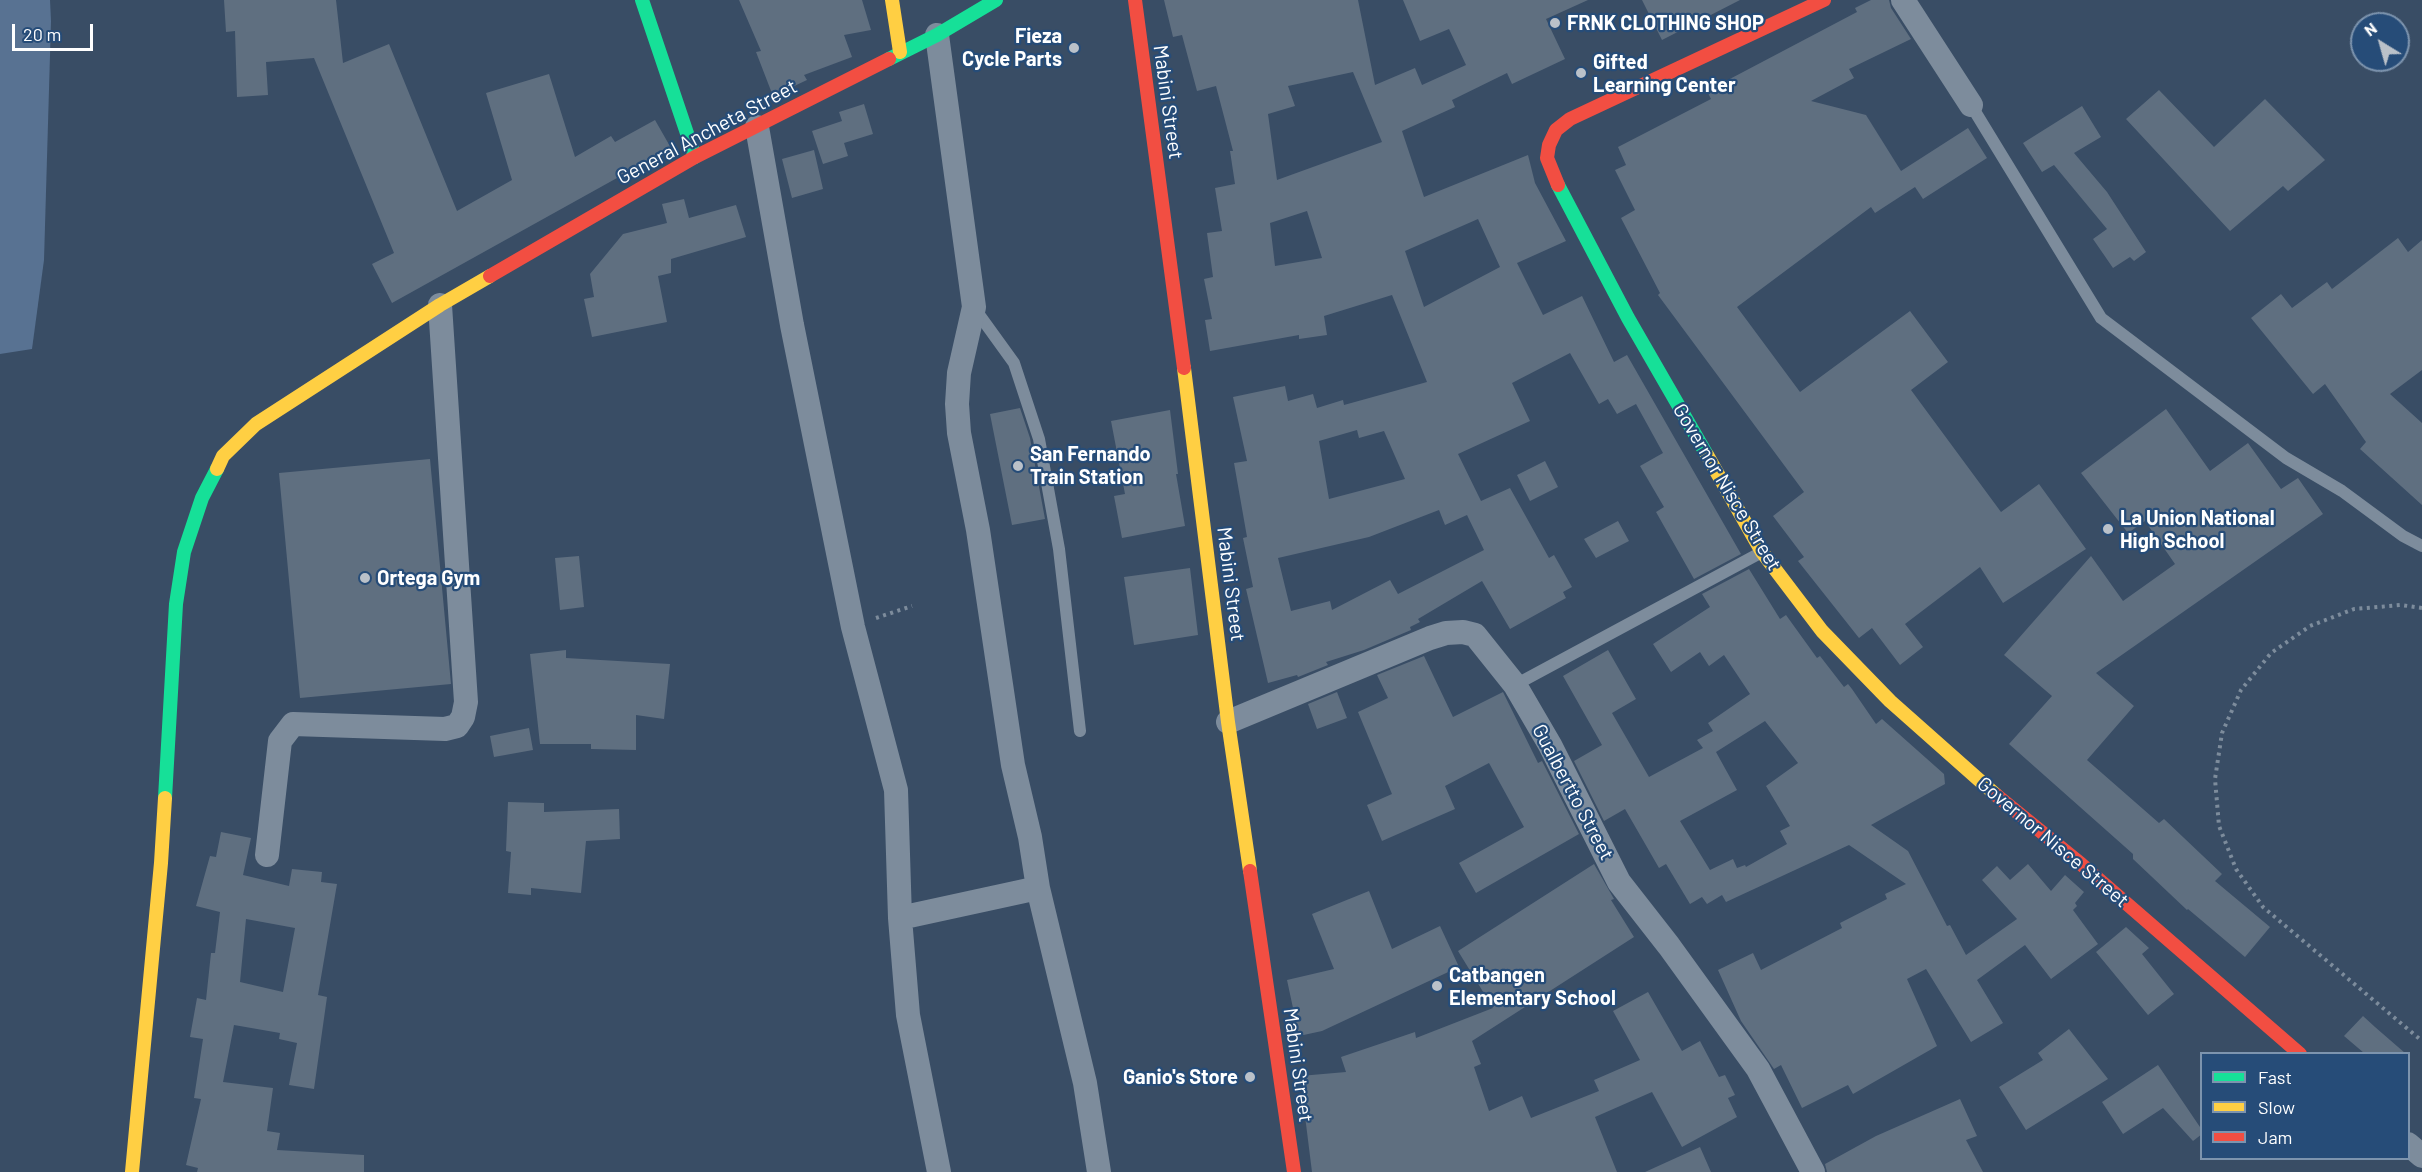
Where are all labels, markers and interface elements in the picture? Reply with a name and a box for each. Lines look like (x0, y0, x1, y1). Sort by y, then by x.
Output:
place label: FRNK CLOTHING SHOP (1567, 11, 1764, 35)
scale bar (15, 12, 96, 50)
north arrow (2350, 12, 2410, 72)
marker: FRNK CLOTHING SHOP (1548, 16, 1562, 30)
text: N (2360, 18, 2380, 40)
text: 20 m (23, 23, 61, 45)
place label: Fieza Cycle Parts (962, 24, 1062, 71)
marker: Fieza Cycle Parts (1067, 41, 1081, 55)
street label: Mabini Street (1148, 43, 1188, 161)
place label: Gifted Learning Center (1593, 50, 1736, 97)
marker: Gifted Learning Center (1574, 66, 1588, 80)
street label: General Ancheta Street (613, 74, 801, 190)
street label: Governor Nisce Street (1668, 399, 1786, 575)
place label: San Fernando Train Station (1030, 442, 1151, 489)
marker: San Fernando Train Station (1011, 459, 1025, 473)
place label: La Union National High School (2120, 506, 2275, 553)
marker: La Union National High School (2101, 522, 2115, 536)
street label: Mabini Street (1212, 525, 1250, 643)
place label: Ortega Gym (377, 566, 480, 590)
marker: Ortega Gym (358, 571, 372, 585)
street label: Gualbertto Street (1527, 720, 1619, 864)
street label: Governor Nisce Street (1972, 772, 2134, 912)
place label: Catbangen Elementary School (1449, 963, 1616, 1010)
marker: Catbangen Elementary School (1430, 979, 1444, 993)
street label: Mabini Street (1278, 1006, 1318, 1124)
legend (2200, 1052, 2410, 1160)
place label: Ganio's Store (1123, 1065, 1238, 1089)
text: Fast (2258, 1066, 2292, 1088)
marker: Ganio's Store (1243, 1070, 1257, 1084)
text: Slow (2258, 1096, 2295, 1118)
text: Jam (2258, 1126, 2292, 1148)

